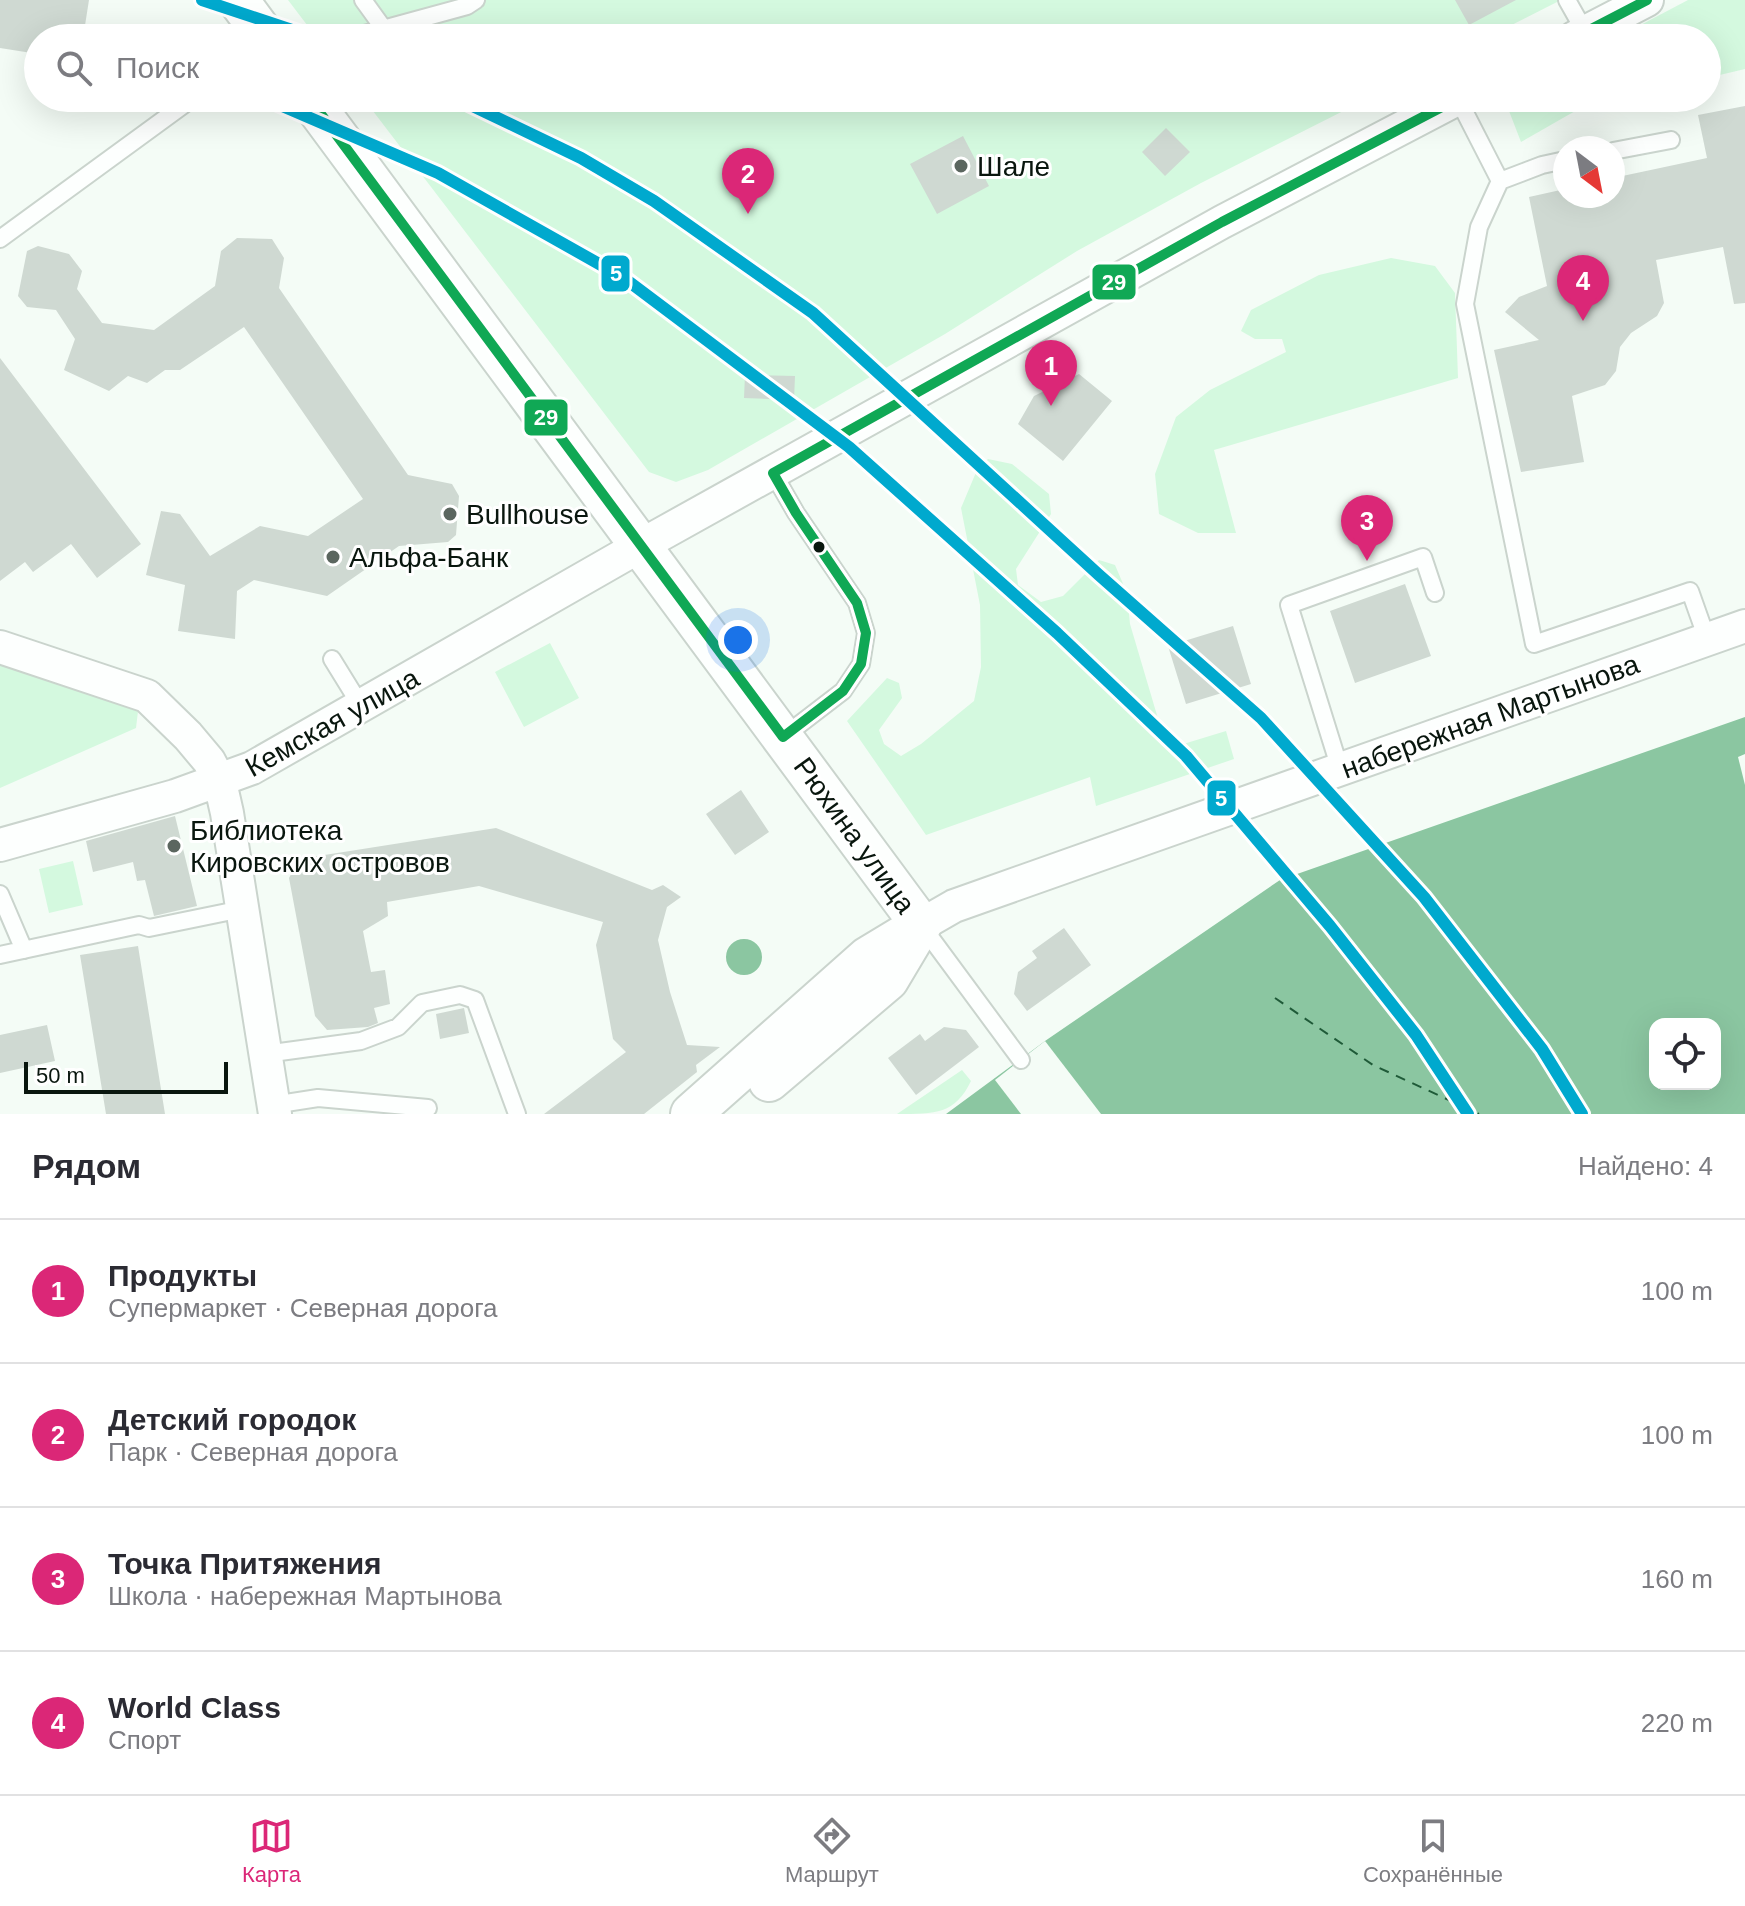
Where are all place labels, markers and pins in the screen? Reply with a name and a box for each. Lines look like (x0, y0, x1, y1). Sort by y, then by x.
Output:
pin: 2 (722, 148, 774, 214)
place label: Шале (977, 151, 1050, 182)
marker: Шале (952, 157, 970, 175)
pin: 4 (1557, 255, 1609, 321)
pin: 1 (1025, 340, 1077, 406)
pin: 3 (1341, 495, 1393, 561)
place label: Bullhouse (466, 499, 589, 530)
marker: Bullhouse (441, 505, 459, 523)
unlabelled marker (811, 539, 827, 555)
place label: Альфа-Банк (349, 542, 509, 573)
marker: Альфа-Банк (324, 548, 342, 566)
place label: Библиотека Кировских островов (190, 815, 450, 878)
marker: Библиотека Кировских островов (165, 837, 183, 855)

